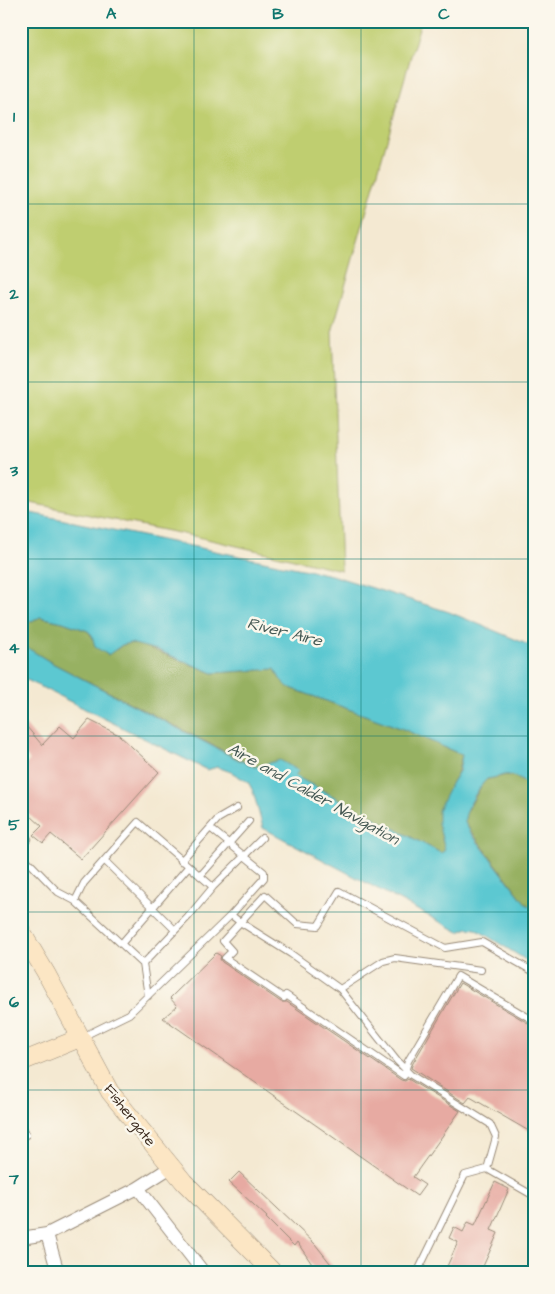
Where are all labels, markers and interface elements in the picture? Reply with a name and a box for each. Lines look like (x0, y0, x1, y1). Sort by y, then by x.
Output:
text: A (106, 3, 117, 25)
text: B (272, 3, 284, 25)
text: C (438, 3, 450, 25)
text: 1 (13, 106, 16, 128)
text: 2 (8, 283, 19, 305)
text: 3 (9, 460, 19, 482)
water label: River Aire (245, 612, 326, 652)
text: 4 (9, 637, 20, 659)
water label: Aire and Calder Navigation (223, 738, 405, 852)
text: 5 (8, 814, 20, 836)
text: 6 (9, 991, 19, 1013)
street label: Fishergate (98, 1080, 161, 1151)
text: 7 (8, 1168, 19, 1190)

